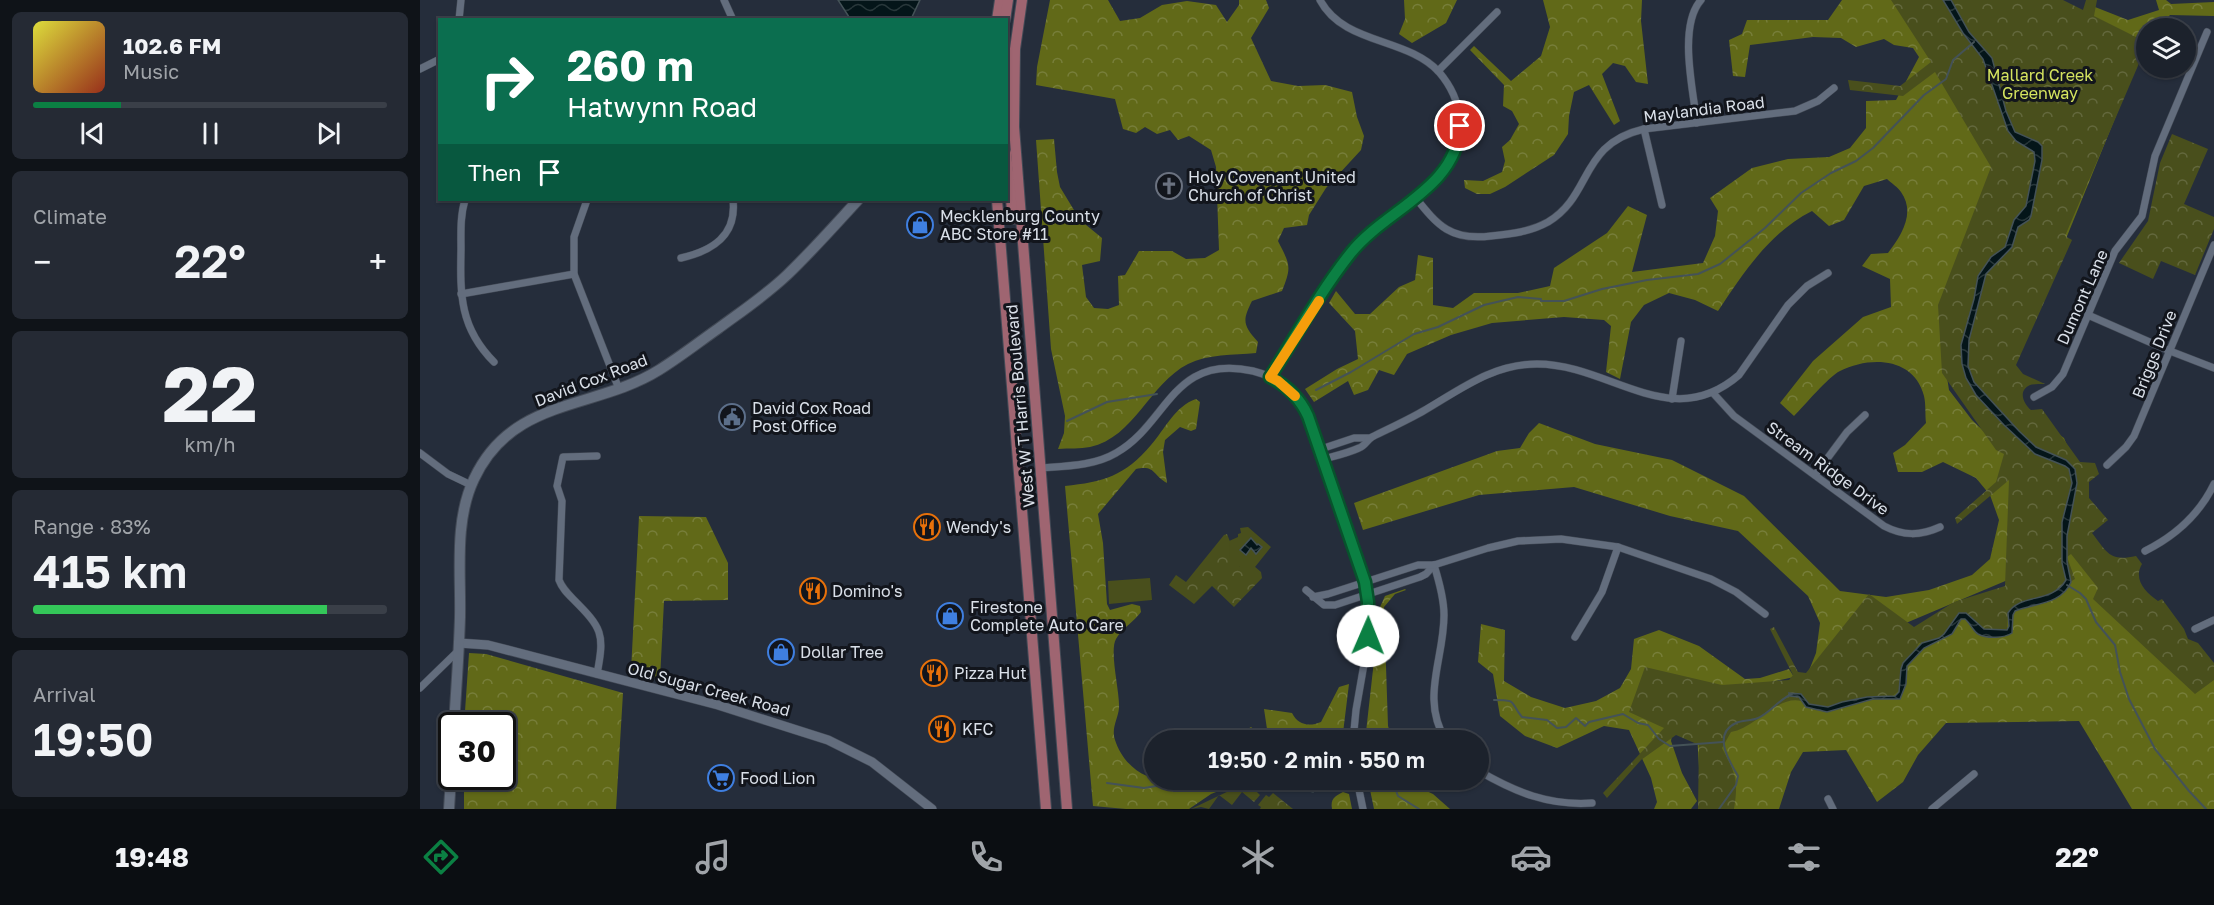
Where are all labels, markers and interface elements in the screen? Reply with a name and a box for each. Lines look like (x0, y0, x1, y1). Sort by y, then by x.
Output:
map controls (2136, 18, 2196, 78)
button: layers (2136, 18, 2196, 78)
text: 102.6 FM (123, 32, 221, 59)
text: 260 m (567, 40, 694, 90)
icon: right (468, 42, 546, 120)
text: Music (123, 59, 179, 83)
park label: Mallard Creek Greenway (1987, 65, 2093, 103)
text: Hatwynn Road (567, 91, 757, 123)
street label: Maylandia Road (1642, 92, 1766, 126)
pin (1434, 100, 1485, 151)
icon: arrive (1443, 109, 1476, 142)
icon: previous (76, 117, 109, 150)
icon: pause (194, 117, 227, 150)
icon: next (312, 117, 345, 150)
icon: arrive (533, 156, 566, 189)
text: Then (468, 159, 521, 186)
place label: Holy Covenant United Church of Christ (1188, 167, 1356, 205)
church icon: Holy Covenant United Church of Christ (1154, 171, 1184, 201)
text: Climate (33, 204, 107, 228)
place label: Mecklenburg County ABC Store #11 (940, 206, 1100, 244)
shop icon: Mecklenburg County ABC Store #11 (905, 210, 935, 240)
text: 22° (174, 234, 246, 288)
text: − (33, 242, 51, 281)
text: + (369, 242, 387, 281)
street label: Dumont Lane (2052, 246, 2112, 348)
street label: West W T Harris Boulevard (1001, 304, 1039, 508)
street label: Briggs Drive (2127, 307, 2181, 401)
text: 22 (162, 346, 258, 439)
street label: David Cox Road (532, 349, 650, 411)
place label: David Cox Road Post Office (752, 398, 871, 436)
public building icon: David Cox Road Post Office (717, 402, 747, 432)
street label: Stream Ridge Drive (1763, 417, 1893, 519)
text: km/h (185, 432, 235, 456)
restaurant icon: Wendy's (912, 512, 942, 542)
text: Range · 83% (33, 514, 151, 538)
place label: Wendy's (946, 517, 1011, 537)
text: 415 km (33, 544, 187, 598)
restaurant icon: Domino's (798, 576, 828, 606)
place label: Domino's (832, 581, 903, 601)
place label: Firestone Complete Auto Care (970, 597, 1124, 635)
shop icon: Firestone Complete Auto Care (935, 601, 965, 631)
position arrow (1336, 604, 1400, 668)
shop icon: Dollar Tree (766, 637, 796, 667)
place label: Dollar Tree (800, 642, 883, 662)
street label: Old Sugar Creek Road (626, 658, 792, 720)
restaurant icon: Pizza Hut (919, 658, 949, 688)
place label: Pizza Hut (954, 663, 1027, 683)
text: Arrival (33, 682, 96, 706)
text: 19:50 (33, 712, 153, 766)
speed limit sign: 30 (438, 712, 516, 790)
restaurant icon: KFC (927, 714, 957, 744)
place label: KFC (962, 719, 993, 739)
text: 19:50 · 2 min · 550 m (1208, 746, 1425, 773)
supermarket icon: Food Lion (706, 763, 736, 793)
place label: Food Lion (740, 768, 815, 788)
icon: directions (420, 836, 462, 878)
icon: music (692, 836, 734, 878)
icon: phone (965, 836, 1007, 878)
icon: climate (1237, 836, 1279, 878)
icon: car (1510, 836, 1552, 878)
icon: filters (1783, 836, 1825, 878)
text: 19:48 (115, 841, 189, 873)
text: 22° (2055, 841, 2099, 873)

